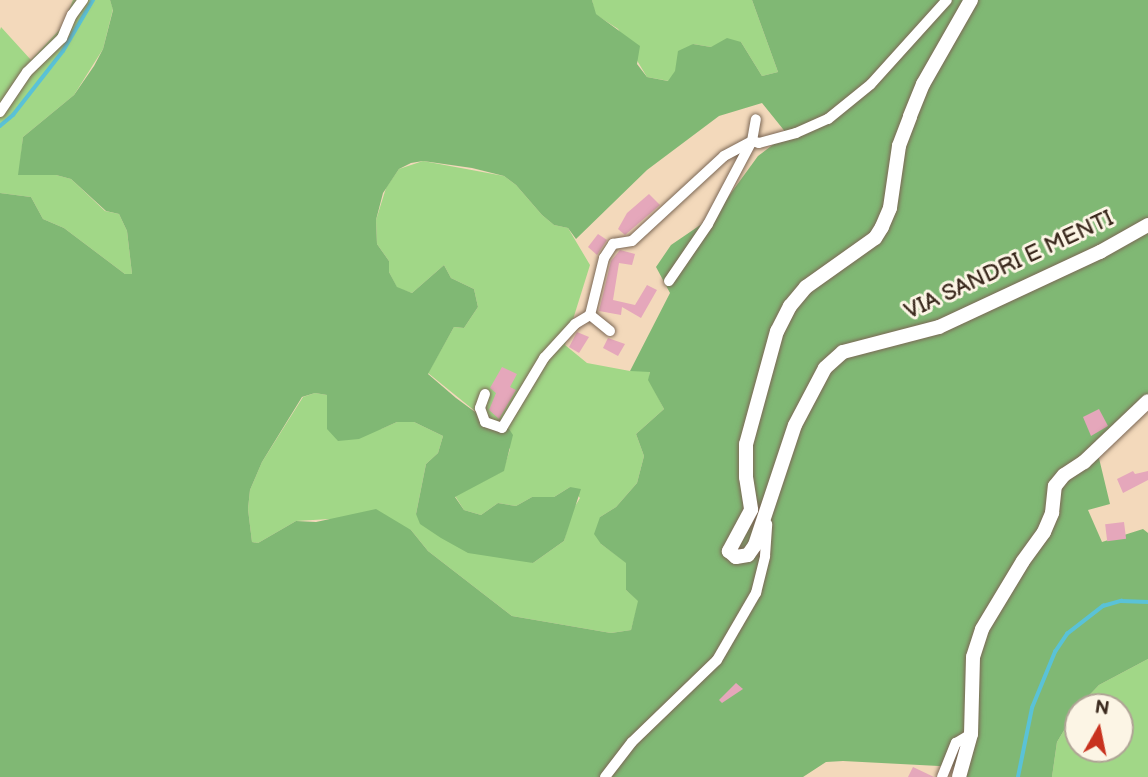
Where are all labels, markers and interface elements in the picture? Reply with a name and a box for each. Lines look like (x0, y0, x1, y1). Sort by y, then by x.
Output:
street label: VIA SANDRI E MENTI (900, 204, 1118, 326)
north arrow (1064, 693, 1134, 763)
text: N (1093, 696, 1111, 721)

